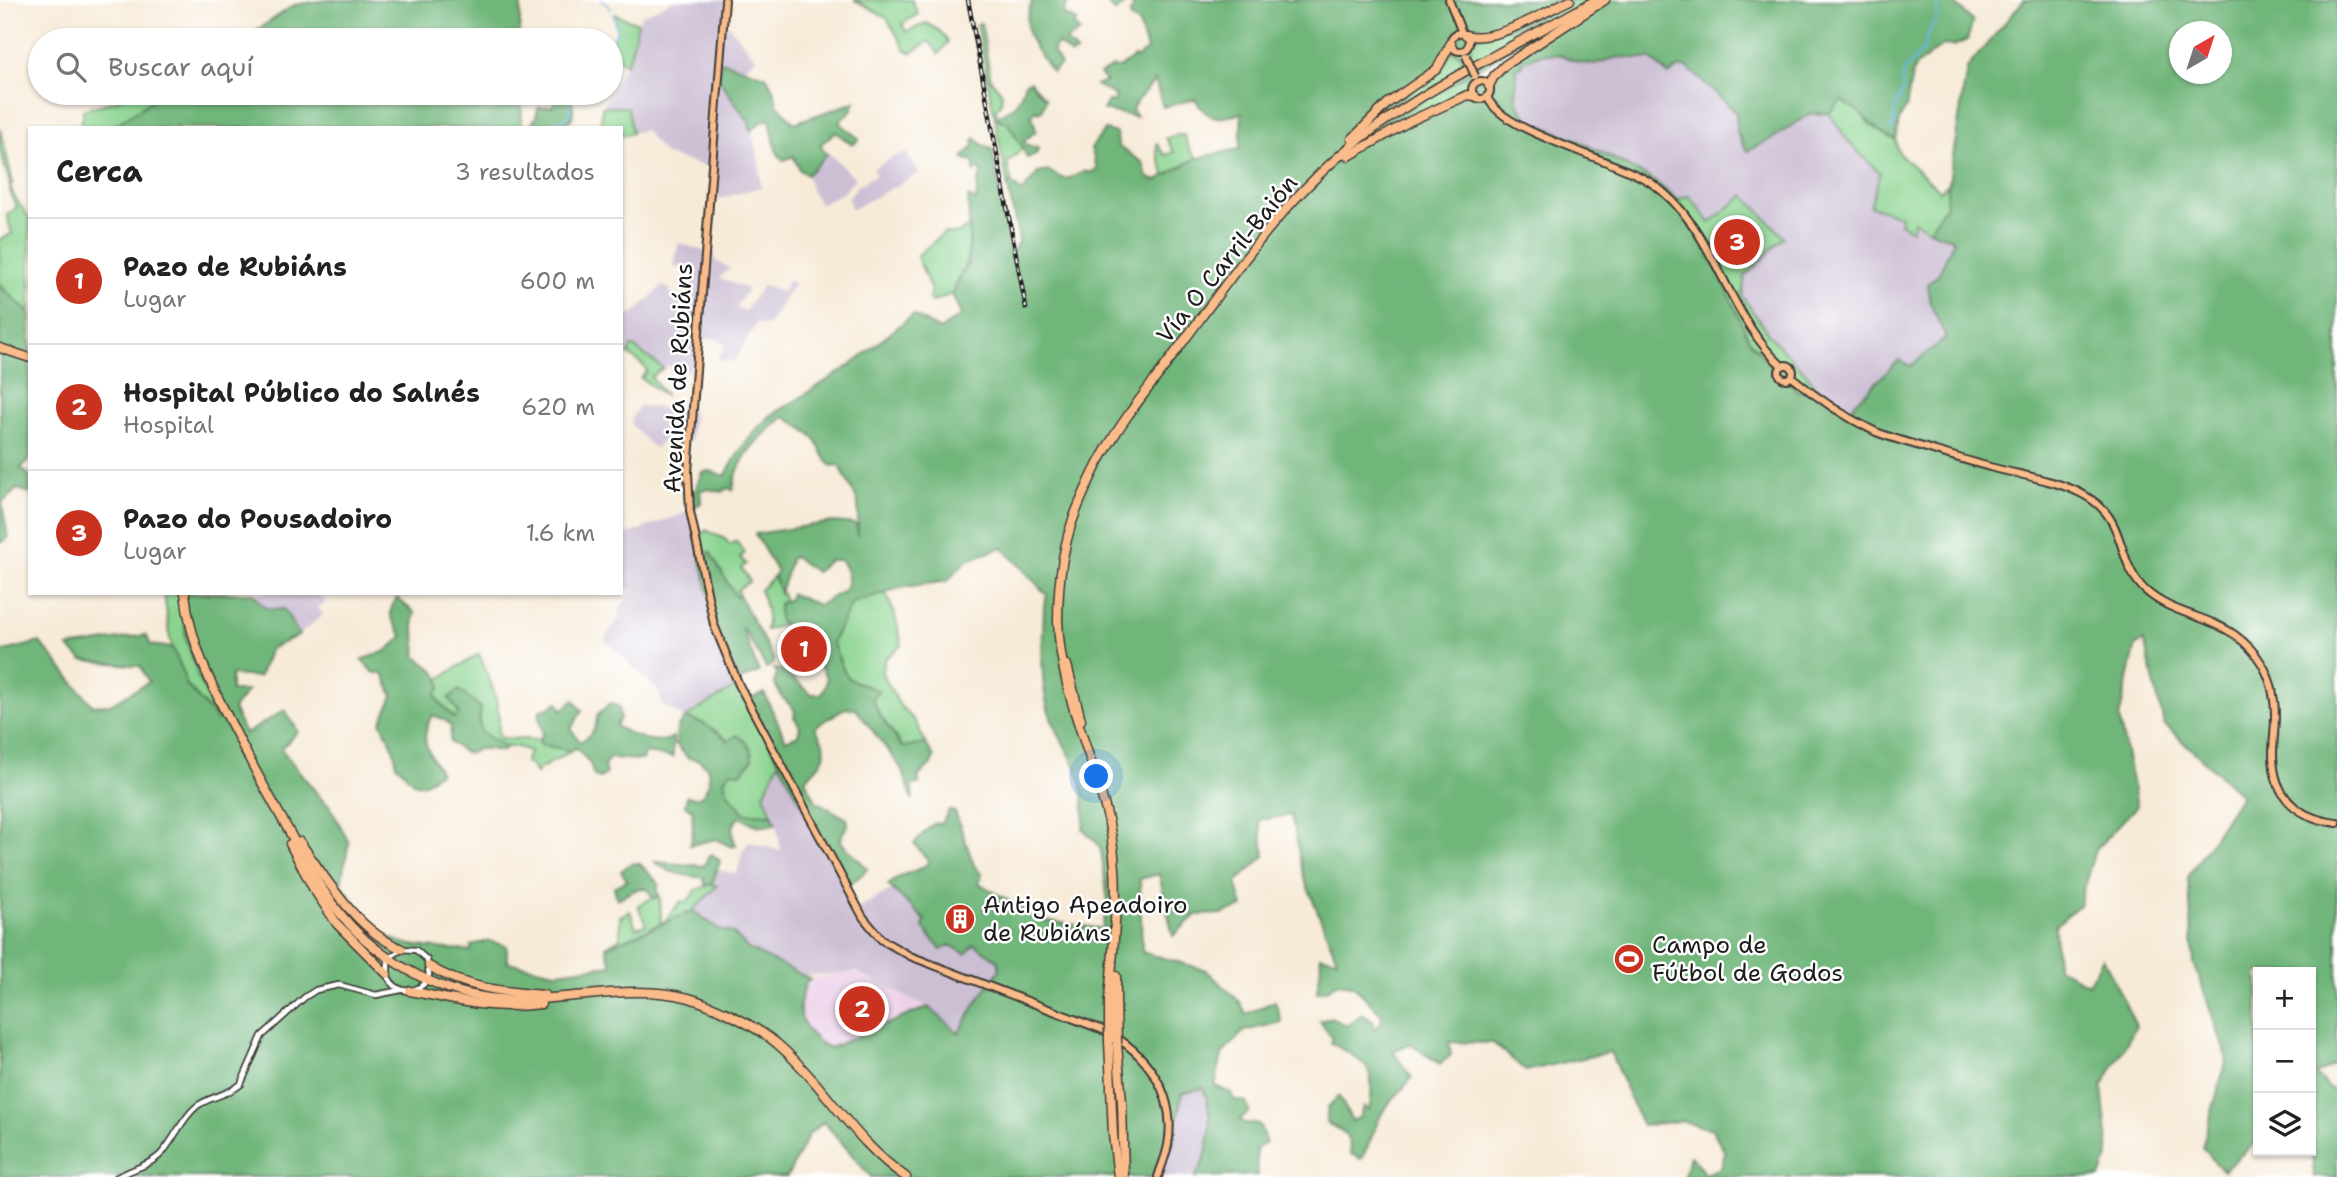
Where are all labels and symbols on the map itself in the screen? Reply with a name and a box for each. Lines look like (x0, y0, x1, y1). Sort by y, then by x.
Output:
north arrow (2169, 21, 2232, 84)
street label: Vía O Carril-Baión (1149, 168, 1305, 350)
pin: 3 (1714, 216, 1760, 268)
street label: Avenida de Rubiáns (656, 262, 700, 494)
pin: 1 (781, 623, 827, 675)
your location (1079, 759, 1113, 793)
place label: Antigo Apeadoiro de Rubiáns (983, 889, 1188, 949)
building icon: Antigo Apeadoiro de Rubiáns (943, 902, 977, 936)
place label: Campo de Fútbol de Godos (1652, 929, 1843, 989)
sports icon: Campo de Fútbol de Godos (1612, 942, 1646, 976)
pin: 2 (839, 983, 885, 1035)

